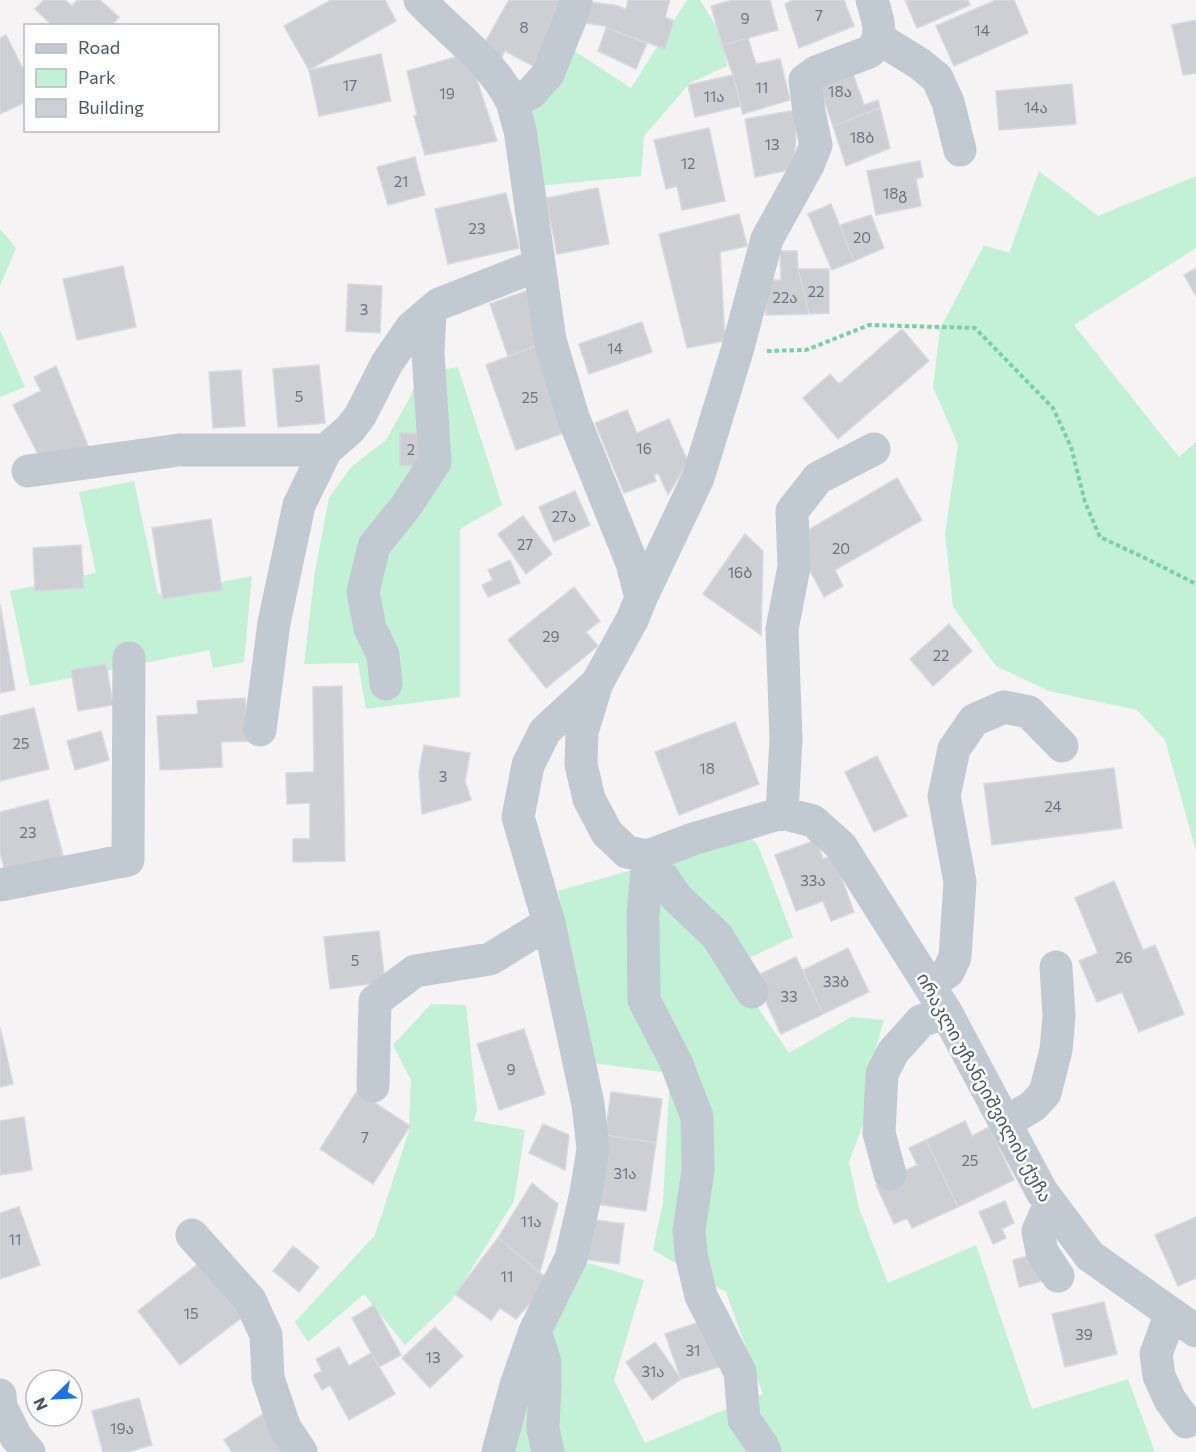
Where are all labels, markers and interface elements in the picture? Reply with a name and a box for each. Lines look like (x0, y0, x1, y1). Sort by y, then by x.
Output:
house number: 7 (815, 6, 823, 24)
house number: 9 (740, 9, 750, 27)
house number: 8 (519, 18, 529, 36)
house number: 14 (974, 21, 990, 39)
legend (24, 24, 219, 132)
text: Road (78, 36, 120, 58)
text: Park (78, 66, 116, 88)
house number: 17 (343, 76, 357, 94)
house number: 11 (756, 78, 768, 96)
house number: 18ა (828, 82, 852, 100)
house number: 19 (439, 84, 455, 102)
house number: 11ა (703, 87, 725, 105)
text: Building (78, 96, 144, 118)
house number: 14ა (1024, 98, 1048, 116)
house number: 18ბ (850, 128, 874, 146)
house number: 13 (765, 135, 779, 153)
house number: 12 (681, 154, 695, 172)
house number: 21 (394, 172, 408, 190)
house number: 18გ (883, 184, 907, 203)
house number: 23 (469, 219, 485, 237)
house number: 20 (853, 228, 871, 246)
house number: 22 (808, 282, 824, 300)
house number: 22ა (773, 288, 797, 306)
house number: 3 (360, 300, 368, 318)
house number: 14 (607, 339, 623, 357)
house number: 5 (295, 387, 303, 405)
house number: 25 (522, 388, 538, 406)
house number: 16 (636, 439, 652, 457)
house number: 2 (407, 440, 415, 458)
house number: 27ა (552, 507, 576, 525)
house number: 27 (517, 535, 533, 553)
house number: 20 (832, 539, 850, 557)
house number: 16ბ (728, 563, 752, 581)
house number: 29 (542, 627, 560, 645)
house number: 22 (933, 646, 949, 664)
house number: 25 (13, 734, 29, 752)
house number: 18 (699, 759, 715, 777)
house number: 3 (439, 767, 447, 785)
house number: 24 (1044, 797, 1062, 815)
house number: 23 (20, 823, 36, 841)
house number: 33ა (800, 871, 826, 889)
house number: 26 (1115, 948, 1133, 966)
house number: 5 (351, 951, 359, 969)
street label: ირაკლი უჩანეიშვილის ქუჩა (912, 968, 1057, 1206)
house number: 33ბ (823, 972, 849, 990)
house number: 33 (780, 987, 798, 1005)
house number: 9 (506, 1060, 516, 1078)
house number: 7 (361, 1128, 369, 1146)
house number: 25 (962, 1151, 978, 1169)
house number: 31ა (613, 1164, 637, 1182)
house number: 11ა (520, 1212, 542, 1230)
house number: 11 (9, 1230, 21, 1248)
house number: 11 (501, 1267, 513, 1285)
house number: 15 (183, 1304, 199, 1322)
house number: 39 (1075, 1325, 1093, 1343)
house number: 31 (686, 1341, 700, 1359)
house number: 13 (426, 1348, 440, 1366)
house number: 31ა (641, 1362, 665, 1380)
north arrow (24, 1368, 84, 1428)
text: N (29, 1395, 51, 1414)
house number: 19ა (110, 1419, 134, 1437)

